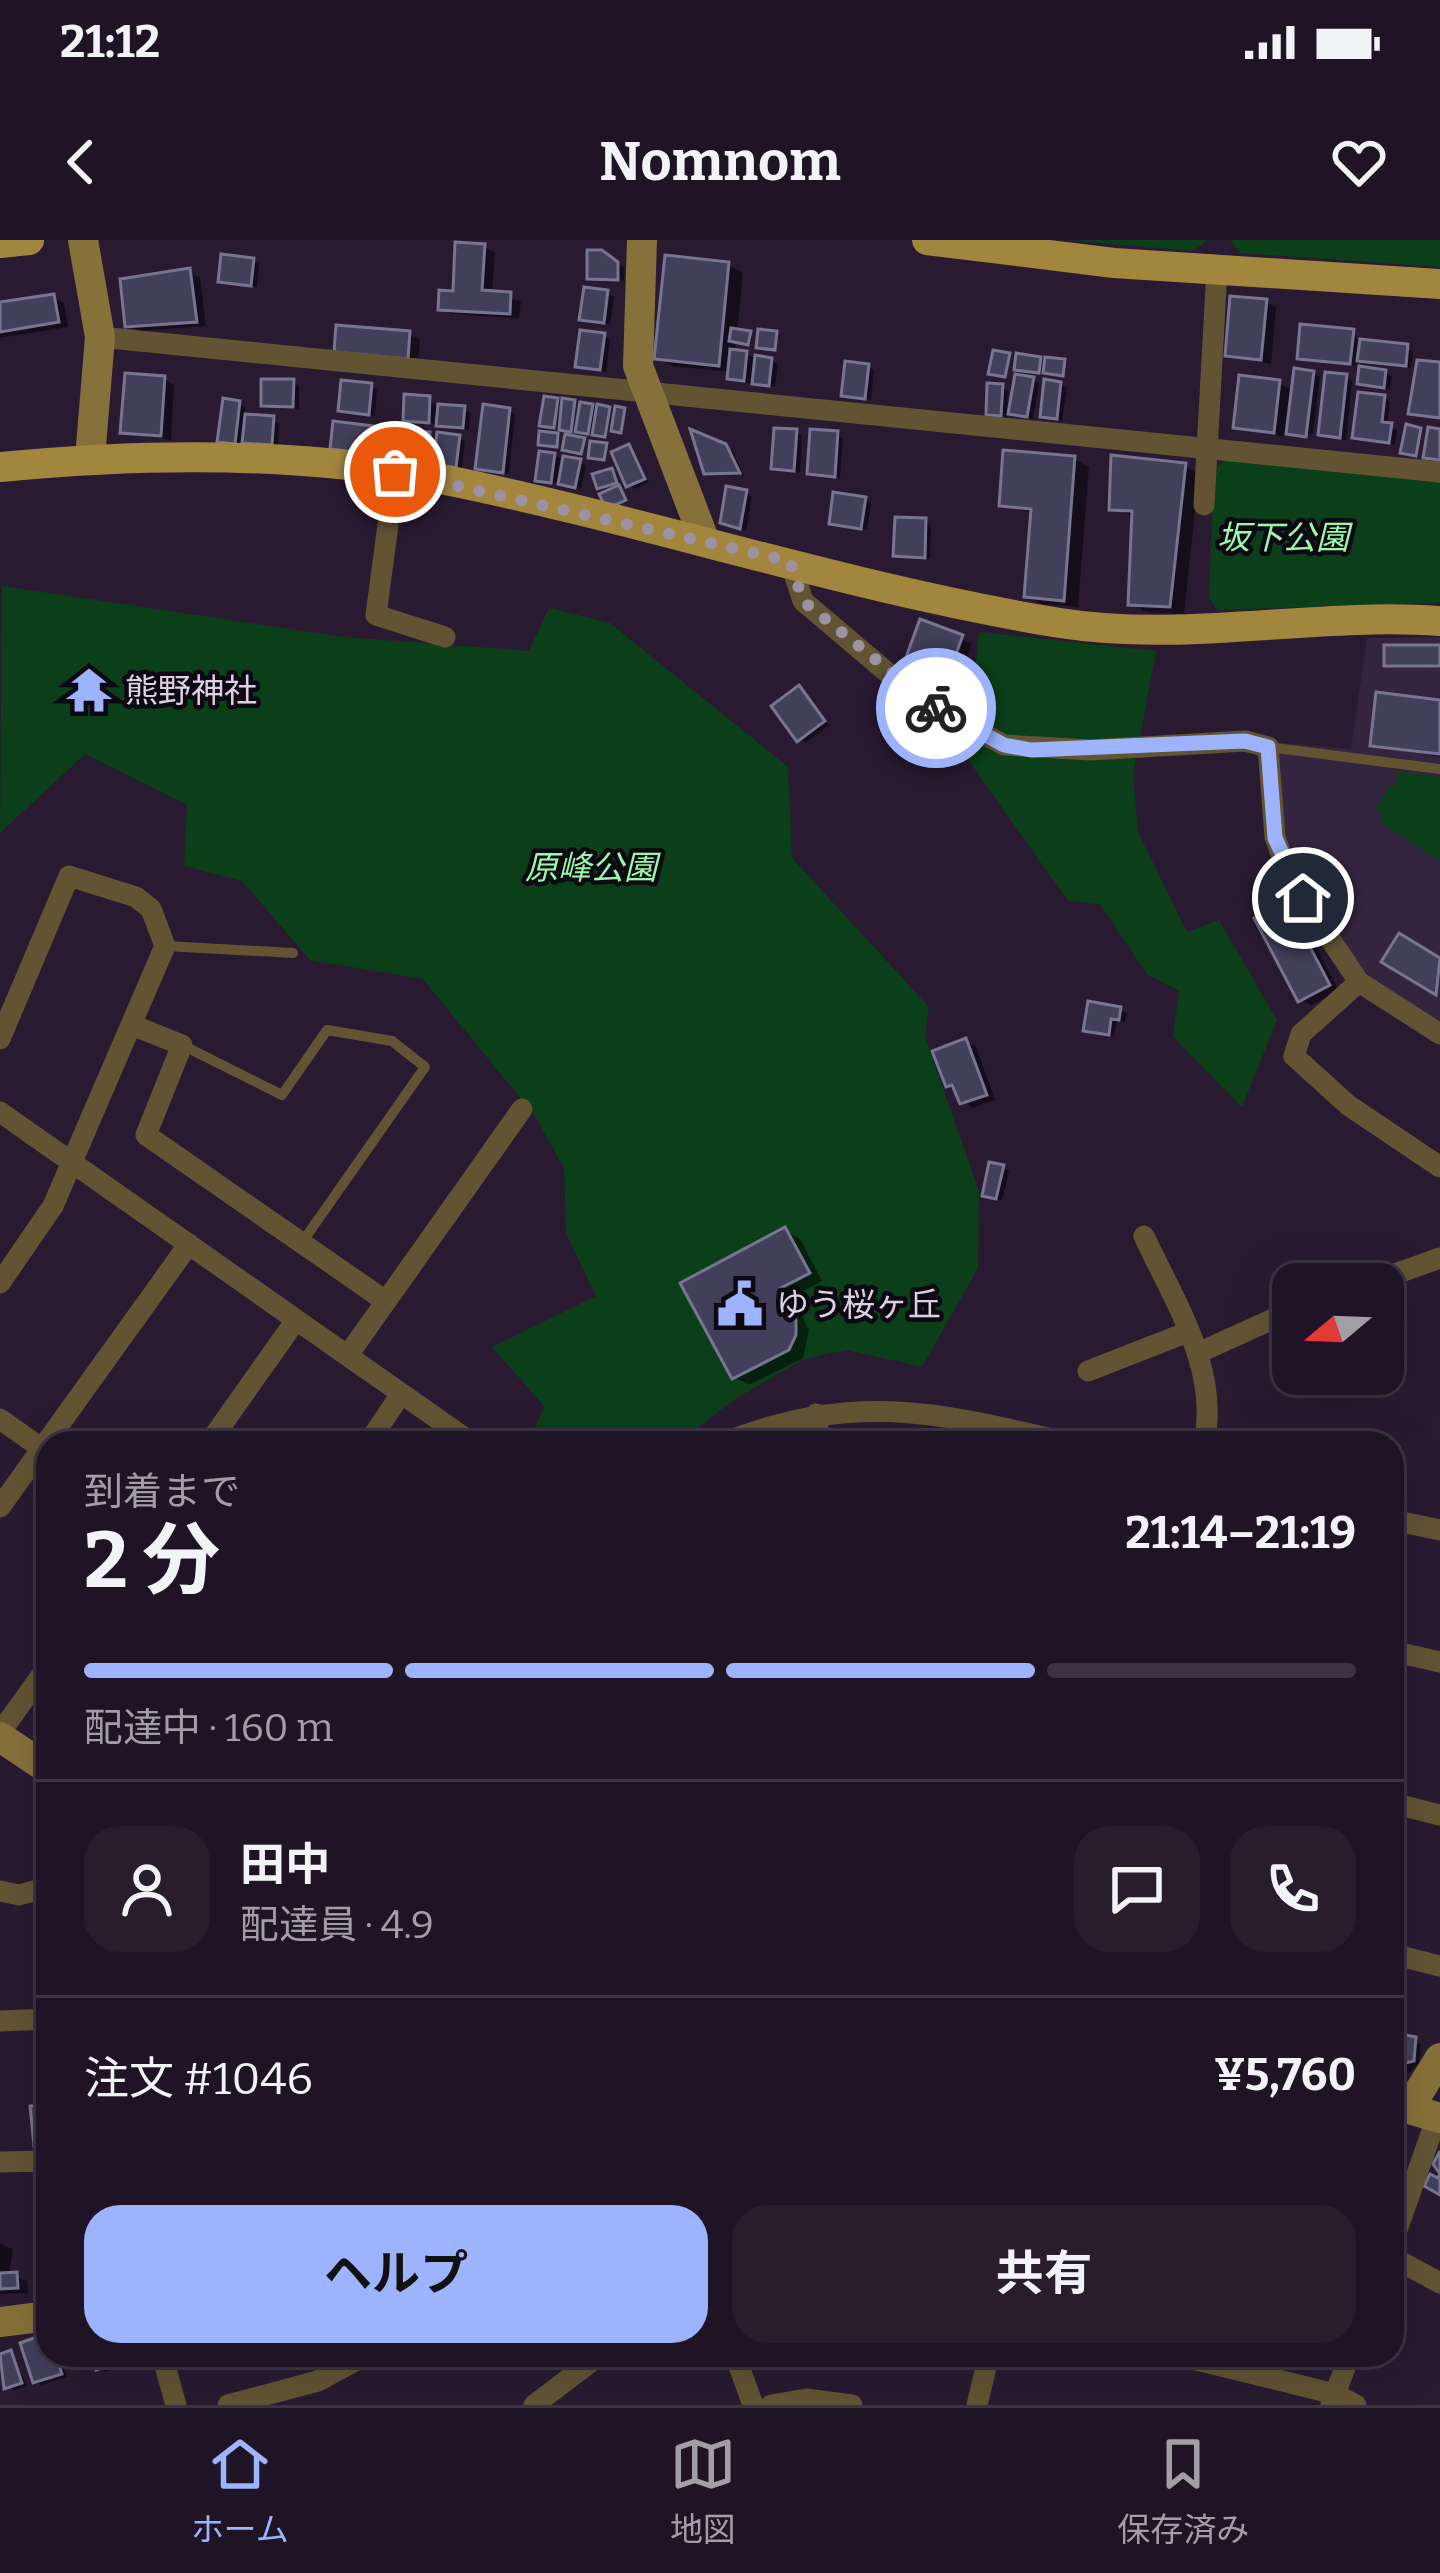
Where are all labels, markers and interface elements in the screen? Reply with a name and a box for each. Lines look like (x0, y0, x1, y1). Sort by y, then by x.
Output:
text: 21:12 (60, 15, 160, 69)
icon: back (48, 129, 114, 195)
icon: heart (1326, 129, 1392, 195)
text: Nomnom (599, 130, 841, 194)
pin (344, 421, 446, 523)
icon: bag (362, 439, 428, 505)
park label: 坂下公園 (1217, 518, 1353, 558)
courier (876, 648, 996, 768)
temple icon: 熊野神社 (64, 665, 114, 715)
place label: 熊野神社 (125, 671, 257, 711)
icon: bike (903, 675, 969, 741)
pin (1252, 847, 1354, 949)
park label: 原峰公園 (525, 848, 661, 888)
icon: home (1270, 865, 1336, 931)
north arrow (1272, 1263, 1404, 1395)
map controls (1272, 1263, 1404, 1395)
public building icon: ゆう桜ヶ丘 (715, 1279, 765, 1329)
place label: ゆう桜ヶ丘 (776, 1285, 941, 1325)
text: 到着まで (84, 1469, 240, 1515)
text: 21:14–21:19 (1125, 1506, 1356, 1560)
text: 2 分 (84, 1514, 220, 1608)
text: 配達中 · 160 m (84, 1705, 334, 1751)
button: person (84, 1826, 210, 1952)
button: chat (1074, 1826, 1200, 1952)
button: phone (1230, 1826, 1356, 1952)
text: 田中 (240, 1838, 330, 1892)
text: 配達員 · 4.9 (240, 1902, 434, 1948)
text: ¥5,760 (1214, 2048, 1356, 2102)
text: 注文 #1046 (84, 2052, 313, 2106)
button: ヘルプ (84, 2205, 708, 2343)
button: 共有 (732, 2205, 1356, 2343)
tab: ホーム (191, 2431, 289, 2551)
tab: 地図 (670, 2431, 736, 2551)
tab: 保存済み (1117, 2431, 1249, 2551)

